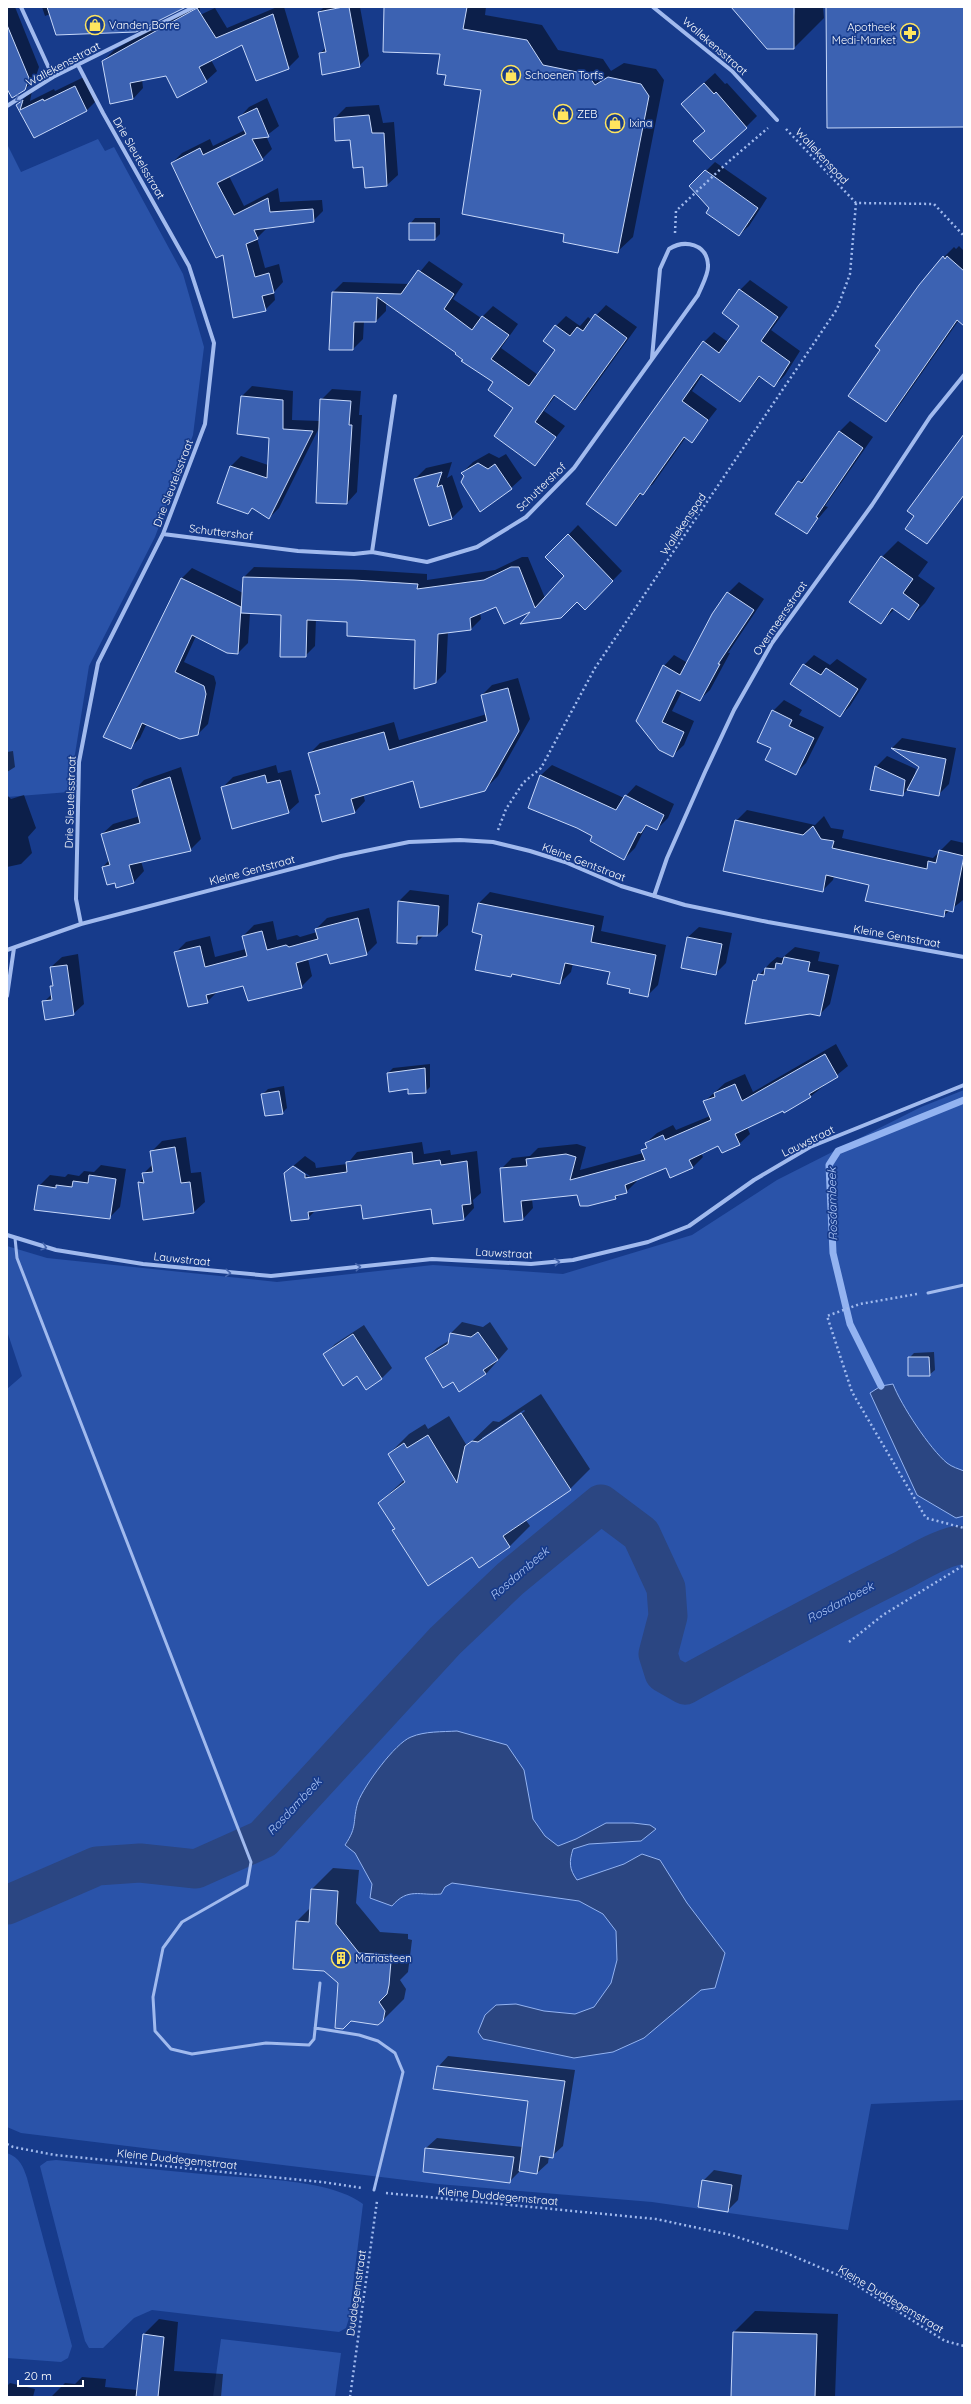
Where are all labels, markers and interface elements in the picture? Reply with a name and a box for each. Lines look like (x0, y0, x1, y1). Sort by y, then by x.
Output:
shop icon: Vanden Borre (84, 14, 106, 36)
street label: Wallekensstraat (679, 14, 751, 78)
place label: Vanden Borre (109, 18, 180, 32)
place label: Apotheek Medi-Market (832, 20, 896, 47)
pharmacy icon: Apotheek Medi-Market (899, 22, 921, 44)
street label: Wallekensstraat (24, 38, 103, 89)
shop icon: Schoenen Torfs (500, 64, 522, 86)
place label: Schoenen Torfs (525, 68, 603, 82)
one-way arrow (15, 94, 22, 102)
shop icon: ZEB (552, 103, 574, 125)
place label: ZEB (577, 107, 598, 121)
shop icon: Ixina (604, 112, 626, 134)
street label: Drie Sleutelsstraat (110, 114, 168, 202)
place label: Ixina (629, 116, 652, 130)
street label: Wallekenspad (792, 125, 852, 187)
street label: Drie Sleutelsstraat (150, 437, 196, 529)
street label: Schuttershof (513, 460, 569, 514)
street label: Wallekenspad (657, 490, 709, 558)
street label: Schuttershof (188, 521, 254, 543)
street label: Overmeersstraat (750, 578, 810, 658)
street label: Drie Sleutelsstraat (61, 755, 79, 848)
street label: Kleine Gentstraat (540, 840, 628, 884)
street label: Kleine Gentstraat (208, 852, 297, 888)
street label: Kleine Gentstraat (852, 921, 942, 951)
street label: Lauwstraat (779, 1122, 837, 1160)
water label: Rosdambeek (824, 1166, 840, 1241)
one-way arrow (41, 1242, 48, 1251)
street label: Lauwstraat (475, 1245, 533, 1261)
street label: Lauwstraat (153, 1249, 211, 1269)
one-way arrow (554, 1257, 560, 1266)
one-way arrow (355, 1263, 361, 1272)
one-way arrow (225, 1268, 231, 1277)
water label: Rosdambeek (486, 1542, 553, 1603)
water label: Rosdambeek (804, 1577, 877, 1626)
water label: Rosdambeek (263, 1773, 326, 1838)
building icon: Mariasteen (330, 1947, 352, 1969)
place label: Mariasteen (355, 1951, 412, 1965)
street label: Kleine Duddegemstraat (116, 2146, 238, 2172)
street label: Kleine Duddegemstraat (437, 2184, 559, 2208)
street label: Duddegemstraat (343, 2249, 369, 2337)
street label: Kleine Duddegemstraat (836, 2262, 947, 2336)
scale bar (18, 2362, 83, 2388)
text: 20 m (24, 2368, 52, 2383)

